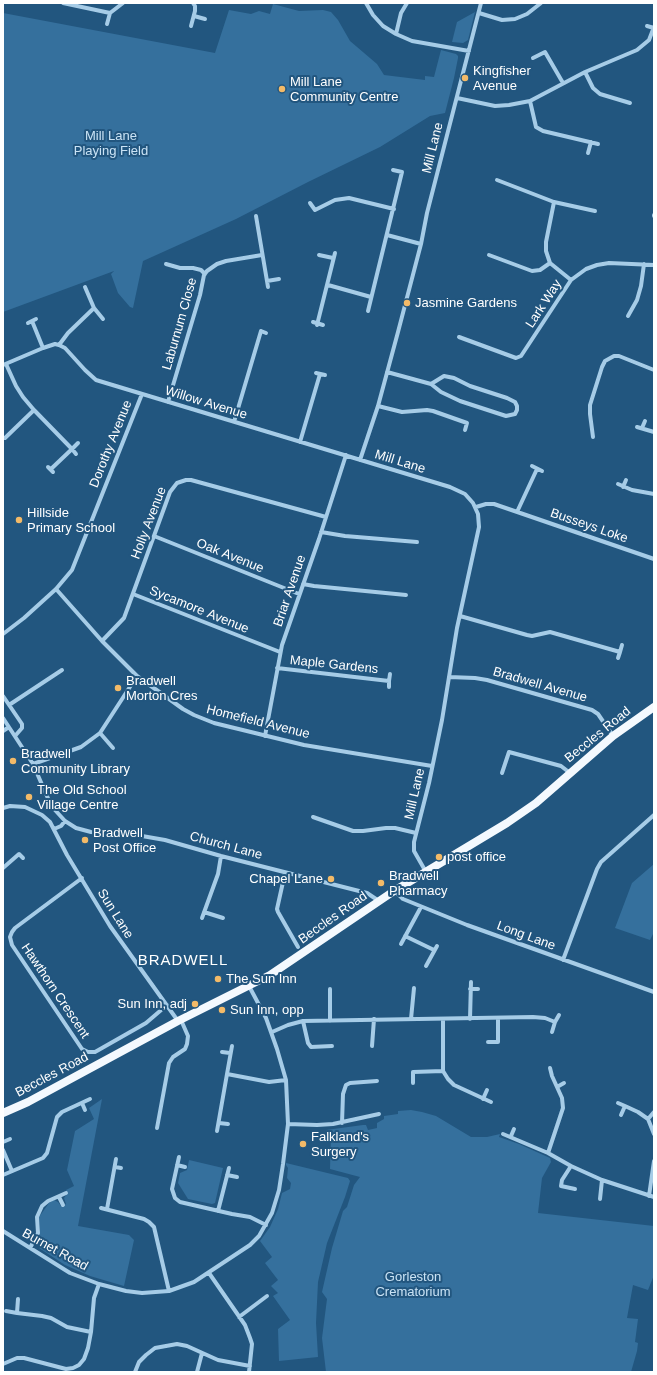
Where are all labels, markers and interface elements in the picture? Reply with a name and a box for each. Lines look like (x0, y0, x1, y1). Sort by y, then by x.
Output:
place label: Kingfisher Avenue (473, 63, 531, 94)
marker: Kingfisher Avenue (460, 73, 470, 83)
place label: Mill Lane Community Centre (290, 74, 398, 105)
marker: Mill Lane Community Centre (277, 84, 287, 94)
street label: Mill Lane (419, 121, 447, 175)
park label: Mill Lane Playing Field (74, 128, 148, 159)
street label: Laburnum Close (159, 276, 201, 372)
street label: Lark Way (523, 277, 565, 331)
place label: Jasmine Gardens (415, 295, 517, 311)
marker: Jasmine Gardens (402, 298, 412, 308)
street label: Willow Avenue (163, 383, 249, 423)
street label: Dorothy Avenue (86, 398, 136, 490)
street label: Mill Lane (373, 447, 427, 477)
street label: Holly Avenue (128, 485, 170, 561)
place label: Hillside Primary School (27, 505, 115, 536)
street label: Busseys Loke (548, 505, 630, 547)
marker: Hillside Primary School (14, 515, 24, 525)
street label: Oak Avenue (194, 535, 266, 577)
street label: Briar Avenue (270, 553, 310, 629)
street label: Sycamore Avenue (147, 583, 251, 637)
street label: Maple Gardens (289, 653, 379, 677)
street label: Bradwell Avenue (491, 664, 589, 706)
place label: Bradwell Morton Cres (126, 673, 198, 704)
marker: Bradwell Morton Cres (113, 683, 123, 693)
street label: Homefield Avenue (205, 702, 311, 742)
street label: Beccles Road (562, 704, 634, 766)
place label: Bradwell Community Library (21, 746, 130, 777)
marker: Bradwell Community Library (8, 756, 18, 766)
street label: Mill Lane (402, 767, 428, 821)
place label: The Old School Village Centre (37, 782, 127, 813)
marker: The Old School Village Centre (24, 792, 34, 802)
place label: Bradwell Post Office (93, 825, 156, 856)
street label: Church Lane (188, 829, 264, 863)
marker: Bradwell Post Office (80, 835, 90, 845)
place label: post office (447, 849, 506, 865)
marker: post office (434, 852, 444, 862)
place label: Bradwell Pharmacy (389, 868, 448, 899)
place label: Chapel Lane (249, 871, 323, 887)
marker: Chapel Lane (326, 874, 336, 884)
marker: Bradwell Pharmacy (376, 878, 386, 888)
street label: Sun Lane (94, 886, 136, 942)
street label: Beccles Road (296, 889, 370, 947)
street label: Long Lane (494, 918, 558, 954)
street label: Hawthorn Crescent (17, 941, 93, 1041)
district label: BRADWELL (138, 952, 228, 970)
place label: The Sun Inn (226, 971, 297, 987)
marker: The Sun Inn (213, 974, 223, 984)
place label: Sun Inn, adj (118, 996, 187, 1012)
marker: Sun Inn, adj (190, 999, 200, 1009)
place label: Sun Inn, opp (230, 1002, 304, 1018)
marker: Sun Inn, opp (217, 1005, 227, 1015)
street label: Beccles Road (13, 1049, 91, 1101)
place label: Falkland's Surgery (311, 1129, 369, 1160)
marker: Falkland's Surgery (298, 1139, 308, 1149)
street label: Burnet Road (19, 1225, 91, 1275)
park label: Gorleston Crematorium (375, 1269, 451, 1300)

